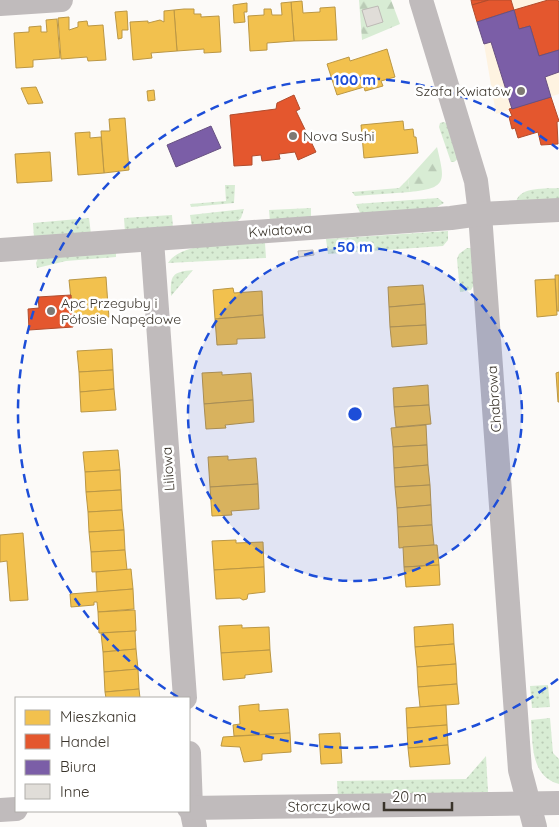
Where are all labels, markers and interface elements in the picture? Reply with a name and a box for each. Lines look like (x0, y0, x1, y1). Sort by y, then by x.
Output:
text: 100 m (334, 70, 376, 89)
place label: Szafa Kwiatów (416, 82, 511, 100)
marker: Szafa Kwiatów (515, 85, 527, 97)
place label: Nova Sushi (303, 127, 375, 145)
marker: Nova Sushi (287, 130, 299, 142)
street label: Kwiatowa (248, 219, 312, 241)
text: 50 m (337, 237, 373, 256)
place label: Apc Przeguby i Półosie Napędowe (61, 294, 181, 328)
marker: Apc Przeguby i Półosie Napędowe (45, 305, 57, 317)
street label: Chabrowa (483, 365, 505, 433)
centre of rings (346, 405, 364, 423)
street label: Liliowa (157, 446, 179, 492)
legend (15, 697, 190, 812)
text: Mieszkania (60, 707, 136, 726)
text: Handel (60, 732, 110, 751)
text: Biura (60, 757, 96, 776)
scale bar (384, 780, 452, 812)
text: Inne (60, 782, 90, 801)
text: 20 m (392, 787, 427, 806)
street label: Storczykowa (287, 796, 371, 816)

